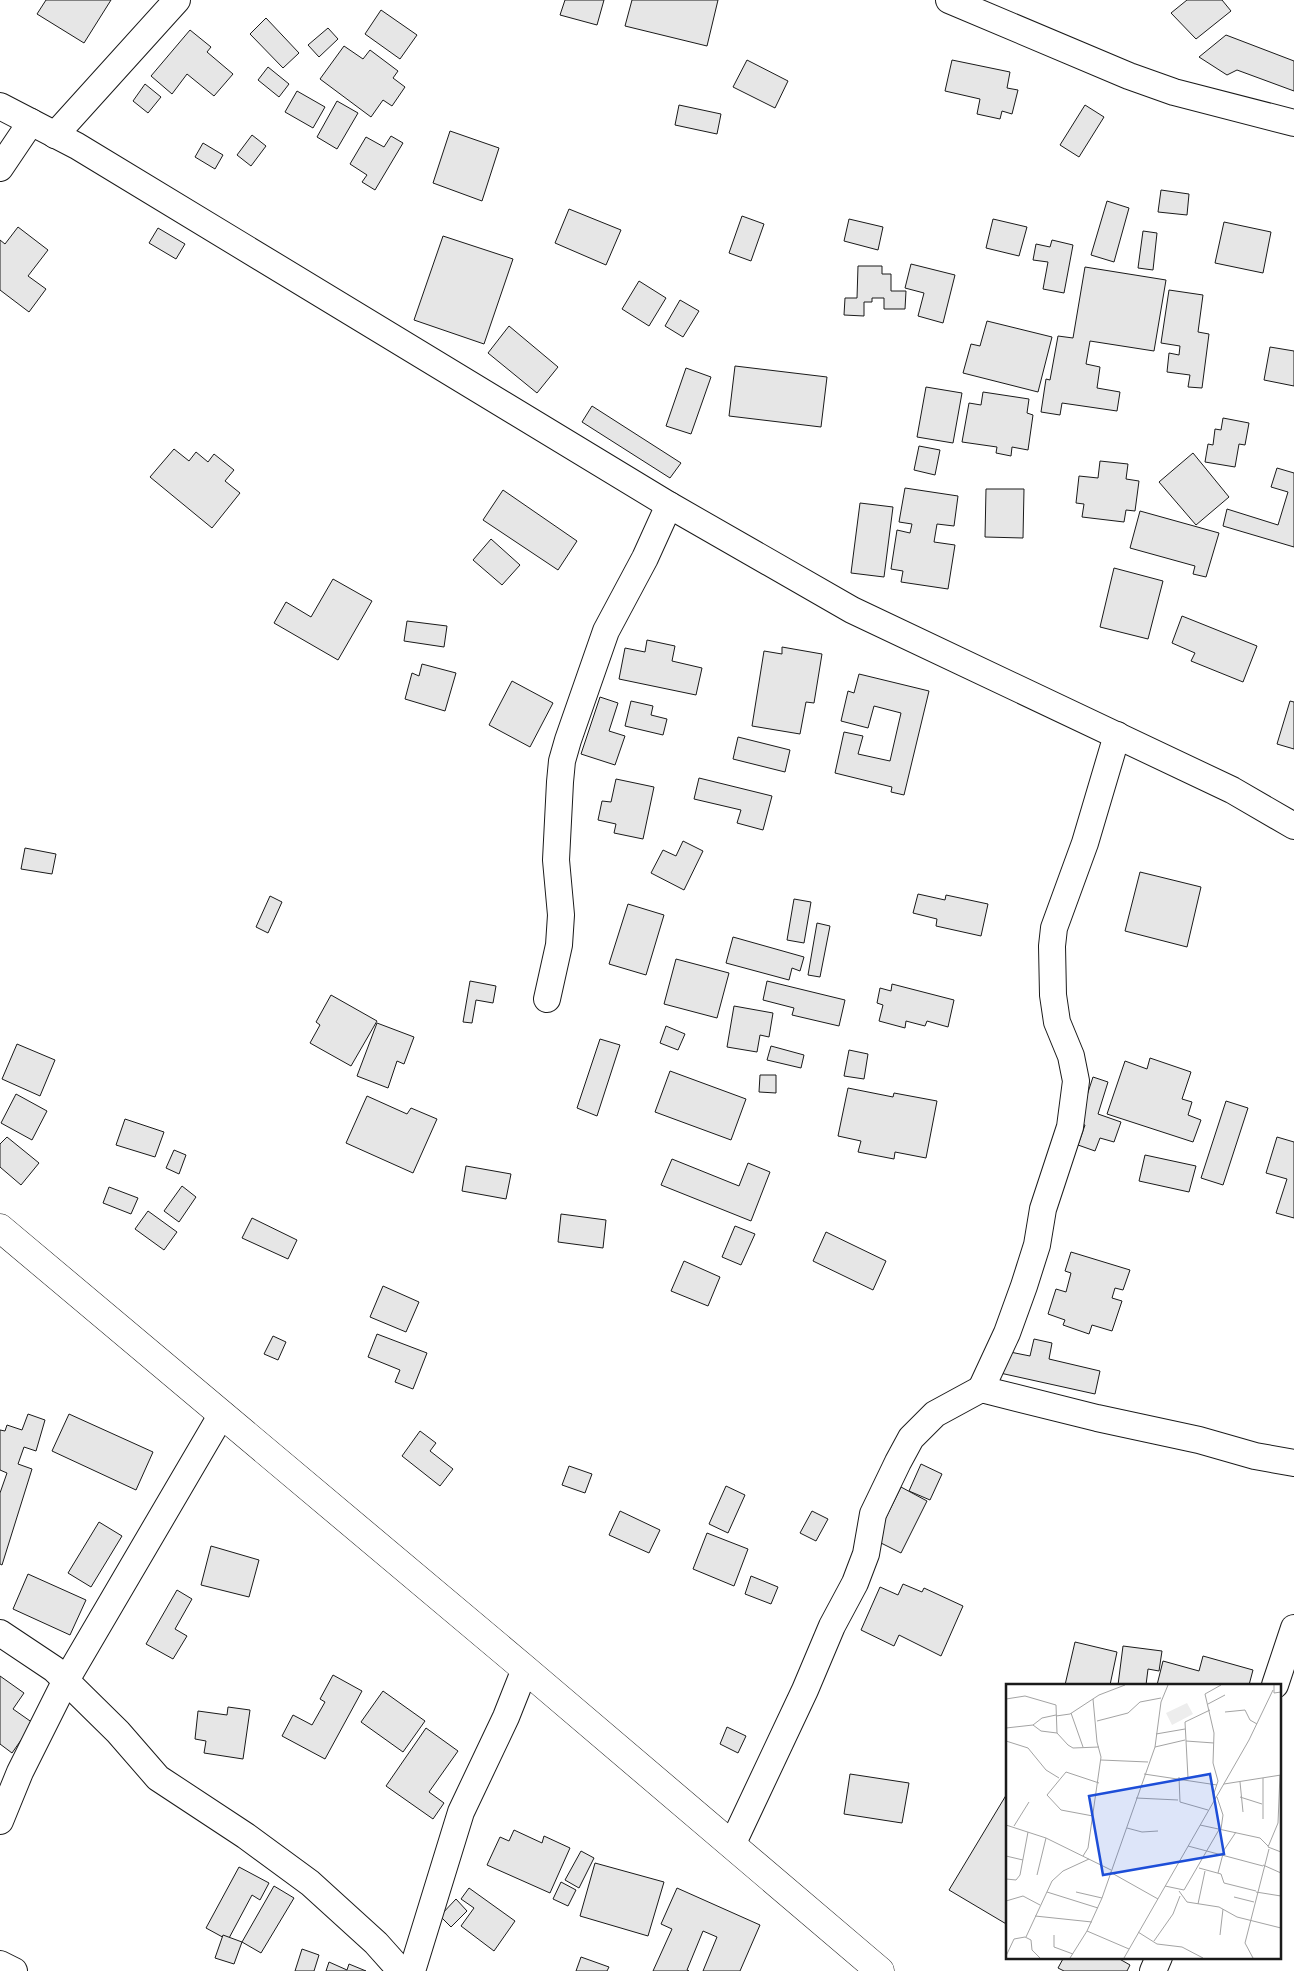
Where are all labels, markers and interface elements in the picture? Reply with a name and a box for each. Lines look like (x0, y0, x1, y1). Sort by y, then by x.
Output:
inset map (1006, 1684, 1282, 1958)

